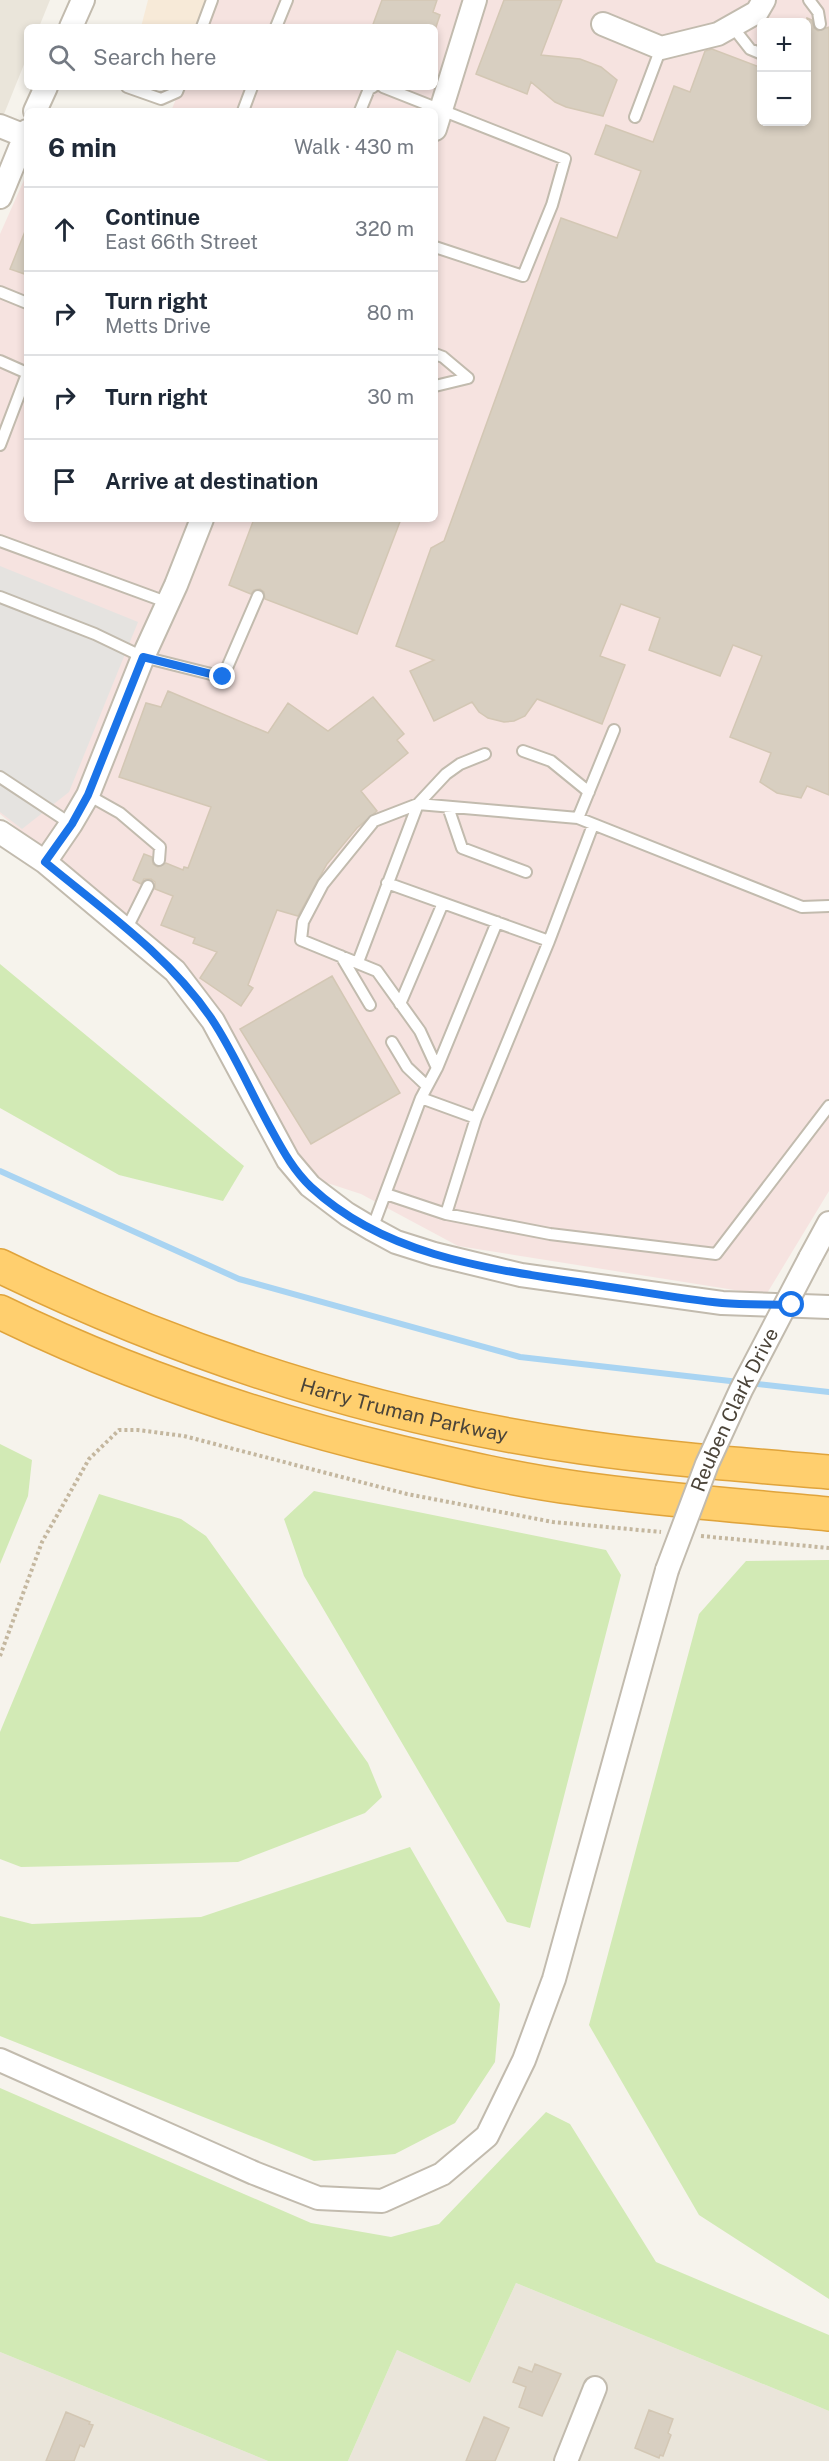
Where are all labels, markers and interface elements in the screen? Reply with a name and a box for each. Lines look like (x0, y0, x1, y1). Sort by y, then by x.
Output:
map controls (757, 18, 811, 126)
button: + (757, 18, 811, 72)
search box (24, 24, 438, 90)
icon: search (45, 41, 78, 74)
text: Search here (93, 44, 217, 70)
button: − (757, 72, 811, 126)
text: 6 min (48, 132, 117, 163)
text: Walk · 430 m (294, 135, 414, 159)
text: Continue (105, 204, 200, 230)
icon: ahead (48, 213, 81, 246)
text: 320 m (355, 217, 414, 241)
text: East 66th Street (105, 230, 258, 254)
text: Turn right (105, 288, 208, 314)
icon: right (48, 297, 81, 330)
text: 80 m (367, 301, 414, 325)
text: Metts Drive (105, 314, 211, 338)
icon: right (48, 381, 81, 414)
text: Turn right (105, 384, 208, 410)
text: 30 m (367, 385, 414, 409)
icon: arrive (48, 465, 81, 498)
text: Arrive at destination (105, 468, 318, 494)
route end (209, 663, 235, 689)
route start (778, 1291, 804, 1317)
street label: Reuben Clark Drive (686, 1324, 783, 1495)
street label: Harry Truman Parkway (297, 1373, 510, 1447)

